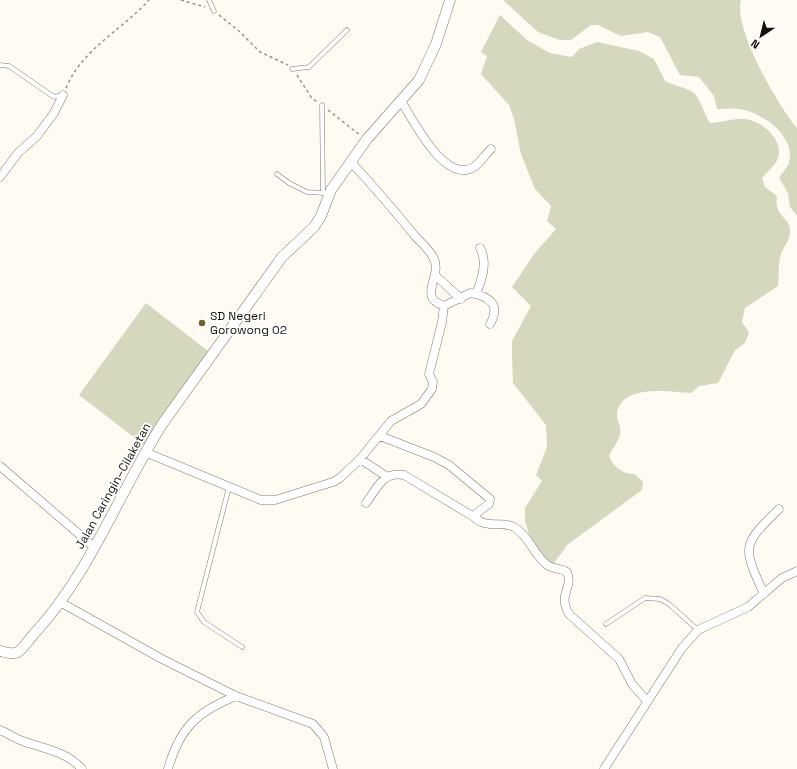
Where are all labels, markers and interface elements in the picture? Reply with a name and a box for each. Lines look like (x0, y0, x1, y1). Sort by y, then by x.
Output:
north arrow (741, 16, 781, 56)
text: N (748, 36, 762, 52)
place label: SD Negeri Gorowong 02 (210, 308, 287, 338)
marker: SD Negeri Gorowong 02 (197, 318, 207, 328)
street label: Jalan Caringin–Cilaketan (72, 420, 154, 552)

